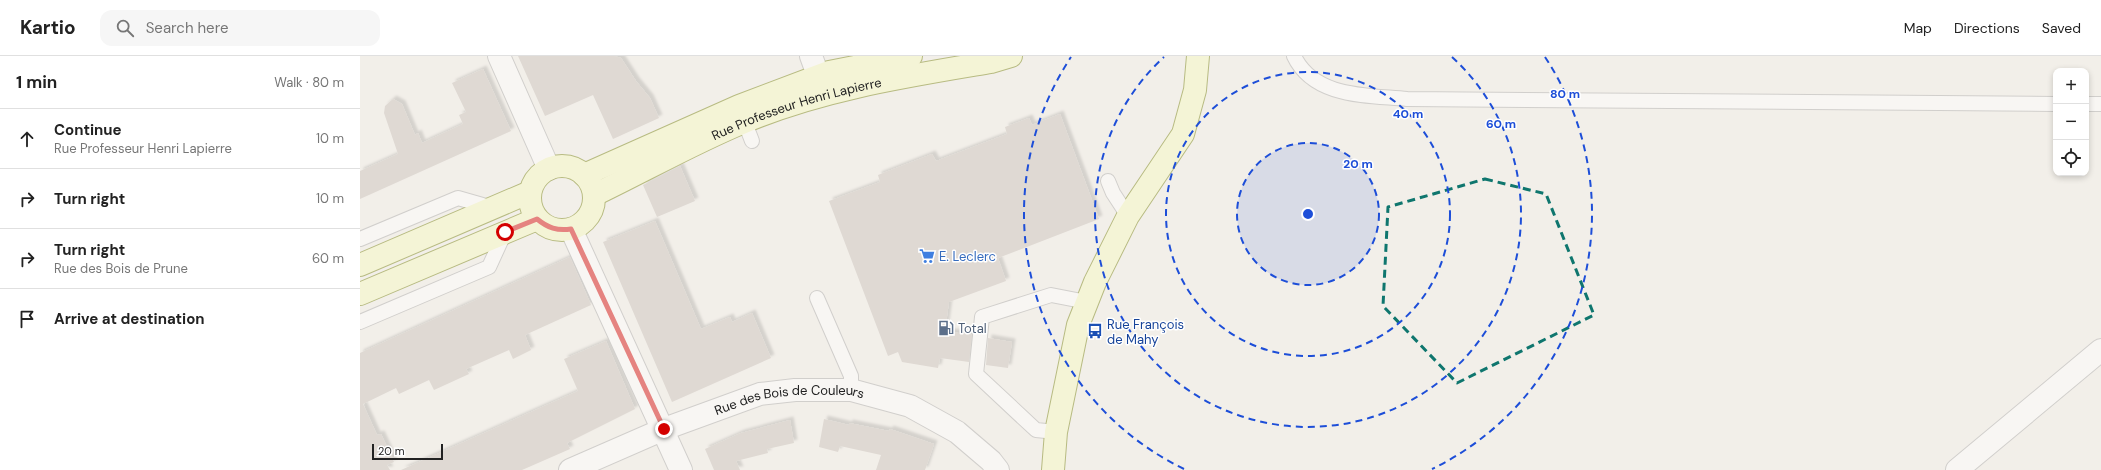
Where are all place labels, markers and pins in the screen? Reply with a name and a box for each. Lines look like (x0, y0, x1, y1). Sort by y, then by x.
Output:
centre of rings (1301, 207, 1315, 221)
supermarket icon: E. Leclerc (918, 247, 936, 265)
place label: E. Leclerc (939, 248, 996, 265)
place label: Rue François de Mahy (1107, 316, 1184, 348)
fuel station icon: Total (937, 319, 955, 337)
place label: Total (958, 320, 987, 337)
bus stop icon: Rue François de Mahy (1086, 322, 1104, 340)

